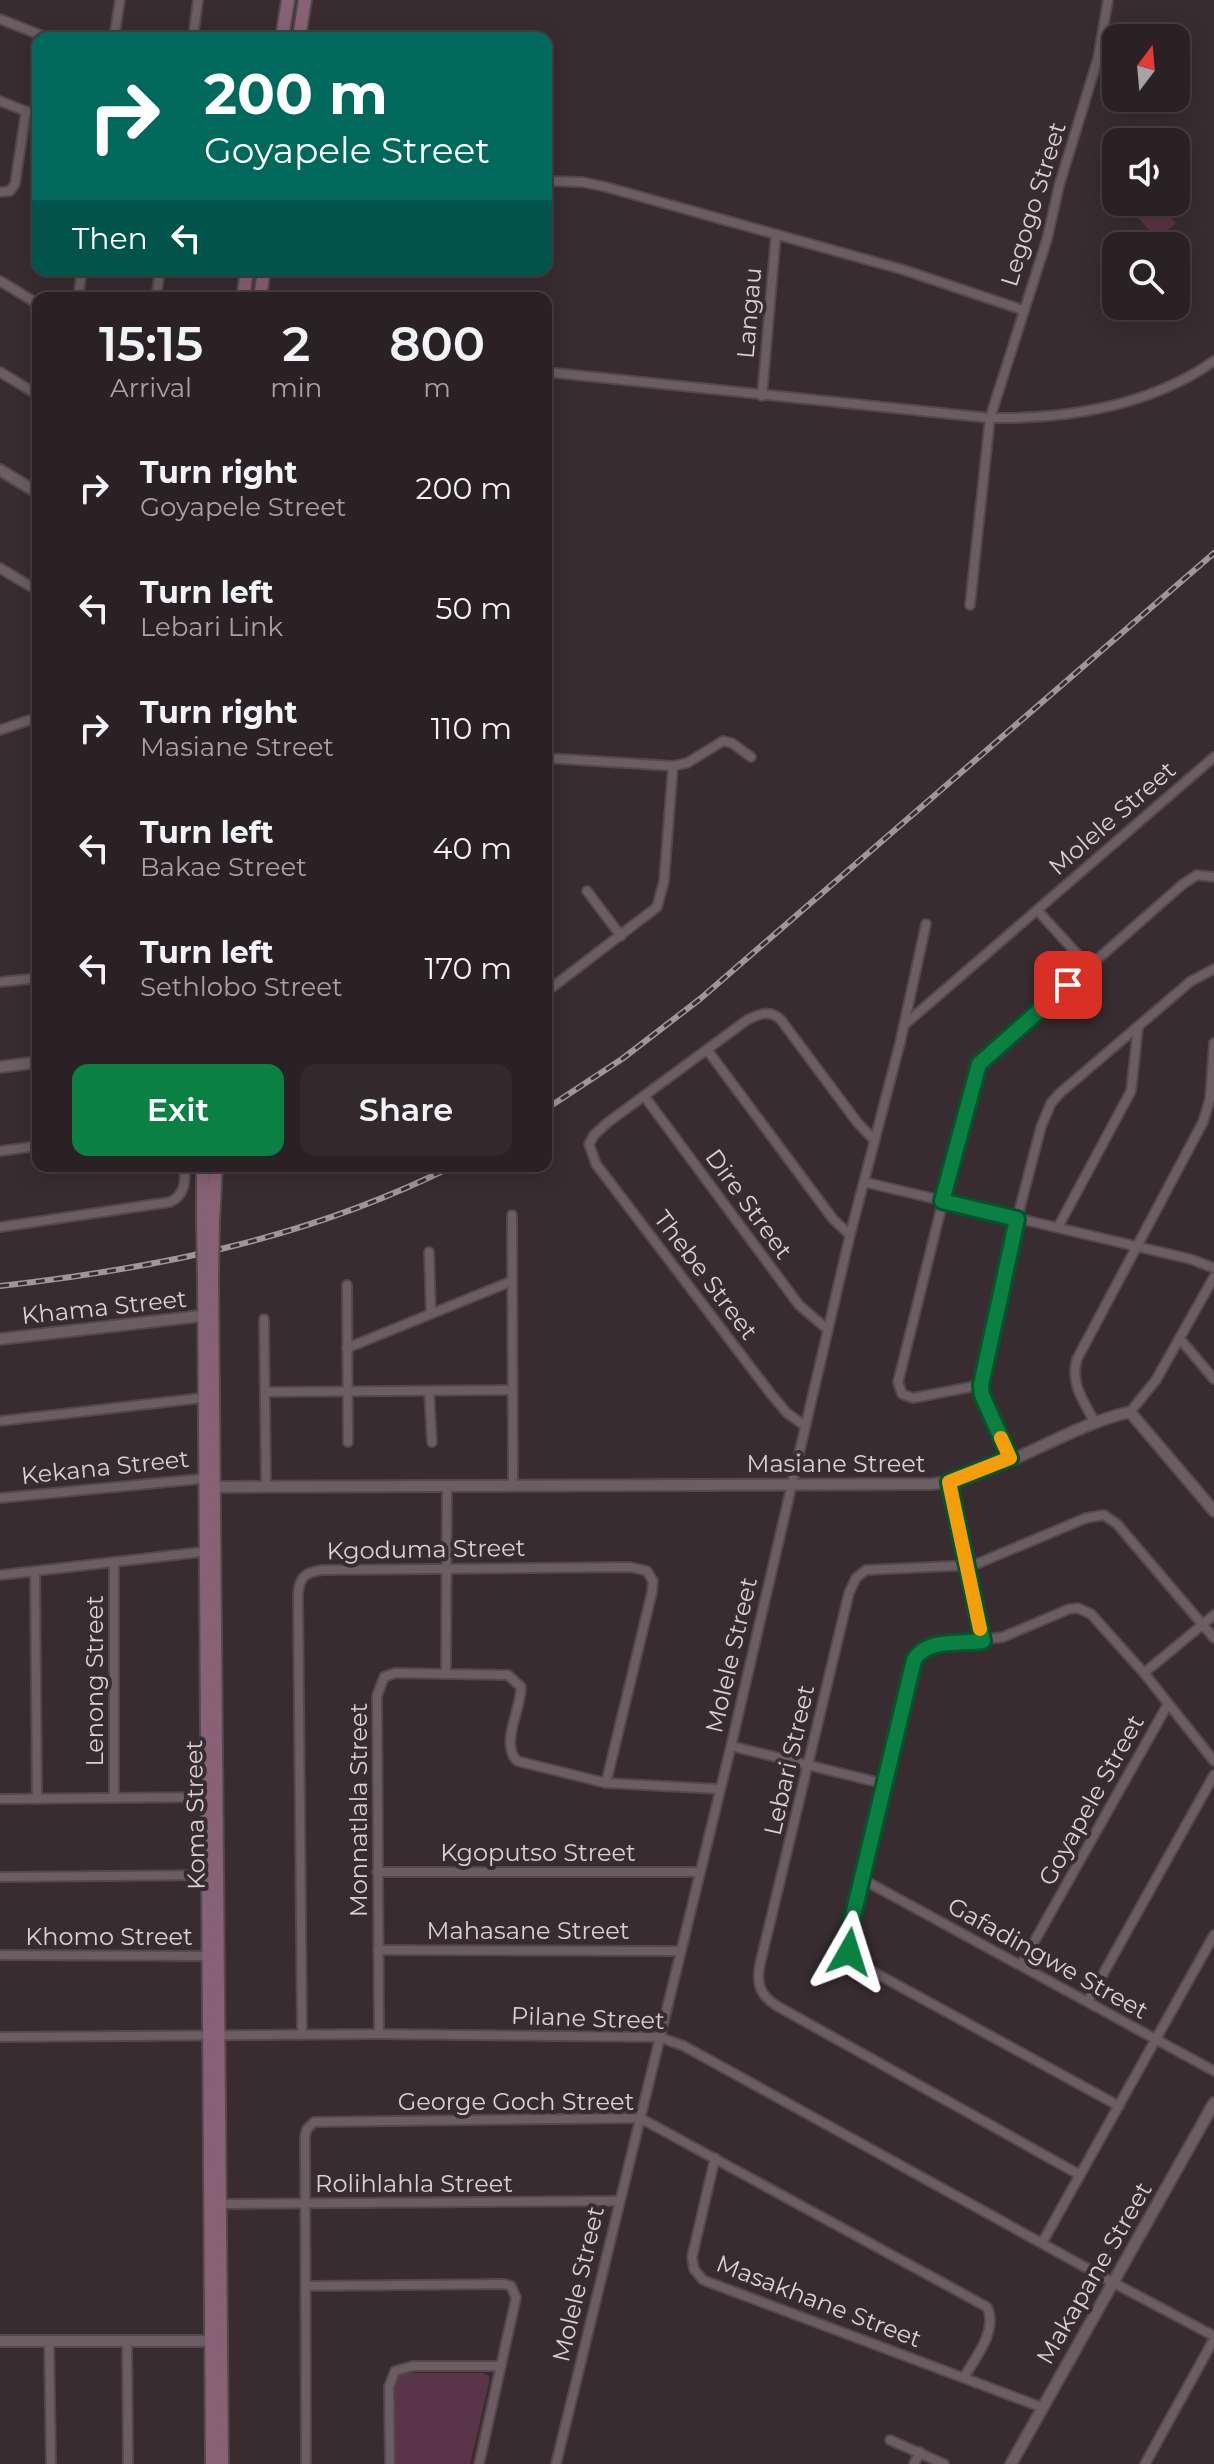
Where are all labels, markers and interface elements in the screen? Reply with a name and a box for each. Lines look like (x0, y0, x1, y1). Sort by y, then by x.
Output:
north arrow (1102, 24, 1190, 112)
map controls (1102, 24, 1190, 320)
text: 200 m (204, 60, 388, 128)
icon: right (72, 64, 176, 168)
street label: Legogo Street (994, 118, 1072, 290)
text: Goyapele Street (204, 128, 490, 172)
button: sound (1102, 128, 1190, 216)
icon: left (164, 216, 208, 260)
text: Then (72, 220, 148, 257)
button: search (1102, 232, 1190, 320)
street label: Langau (731, 266, 767, 360)
text: 15:15 (99, 315, 203, 373)
text: 2 (282, 315, 310, 373)
text: 800 (389, 315, 485, 373)
text: Arrival (110, 372, 192, 404)
text: min (270, 372, 322, 404)
text: m (423, 372, 451, 404)
text: Turn right (140, 454, 297, 491)
icon: right (72, 466, 116, 510)
text: 200 m (416, 470, 512, 507)
text: Goyapele Street (140, 491, 346, 523)
text: Turn left (140, 574, 273, 611)
icon: left (72, 586, 116, 630)
text: 50 m (435, 590, 512, 627)
text: Lebari Link (140, 611, 283, 643)
text: Turn right (140, 694, 297, 731)
icon: right (72, 706, 116, 750)
text: 110 m (431, 710, 512, 747)
text: Masiane Street (140, 731, 334, 763)
street label: Molele Street (1043, 755, 1182, 881)
text: Turn left (140, 814, 273, 851)
icon: left (72, 826, 116, 870)
text: 40 m (433, 830, 512, 867)
text: Bakae Street (140, 851, 307, 883)
text: Turn left (140, 934, 273, 971)
icon: left (72, 946, 116, 990)
text: 170 m (425, 950, 512, 987)
pin (1034, 951, 1102, 1019)
icon: arrive (1046, 963, 1090, 1007)
text: Sethlobo Street (140, 971, 342, 1003)
button: Exit (72, 1064, 284, 1156)
button: Share (300, 1064, 512, 1156)
street label: Dire Street (699, 1143, 799, 1265)
street label: Thebe Street (648, 1205, 764, 1345)
street label: Khama Street (20, 1284, 188, 1330)
street label: Kekana Street (20, 1444, 191, 1490)
street label: Masiane Street (747, 1449, 926, 1478)
street label: Kgoduma Street (326, 1533, 526, 1565)
street label: Molele Street (699, 1574, 763, 1736)
street label: Lenong Street (80, 1595, 109, 1767)
street label: Lebari Street (758, 1682, 820, 1838)
street label: Monnatlala Street (344, 1703, 373, 1917)
street label: Goyapele Street (1032, 1709, 1150, 1890)
street label: Koma Street (179, 1740, 211, 1890)
street label: Kgoputso Street (440, 1838, 636, 1867)
street label: Gafadingwe Street (943, 1891, 1153, 2025)
position arrow (807, 1910, 891, 1994)
street label: Mahasane Street (427, 1916, 630, 1945)
street label: Khomo Street (25, 1922, 193, 1951)
street label: Pilane Street (511, 2001, 666, 2035)
street label: George Goch Street (398, 2087, 635, 2116)
street label: Rolihlahla Street (315, 2169, 513, 2198)
street label: Makapane Street (1030, 2177, 1158, 2369)
street label: Molele Street (546, 2203, 610, 2365)
street label: Masakhane Street (712, 2249, 926, 2354)

